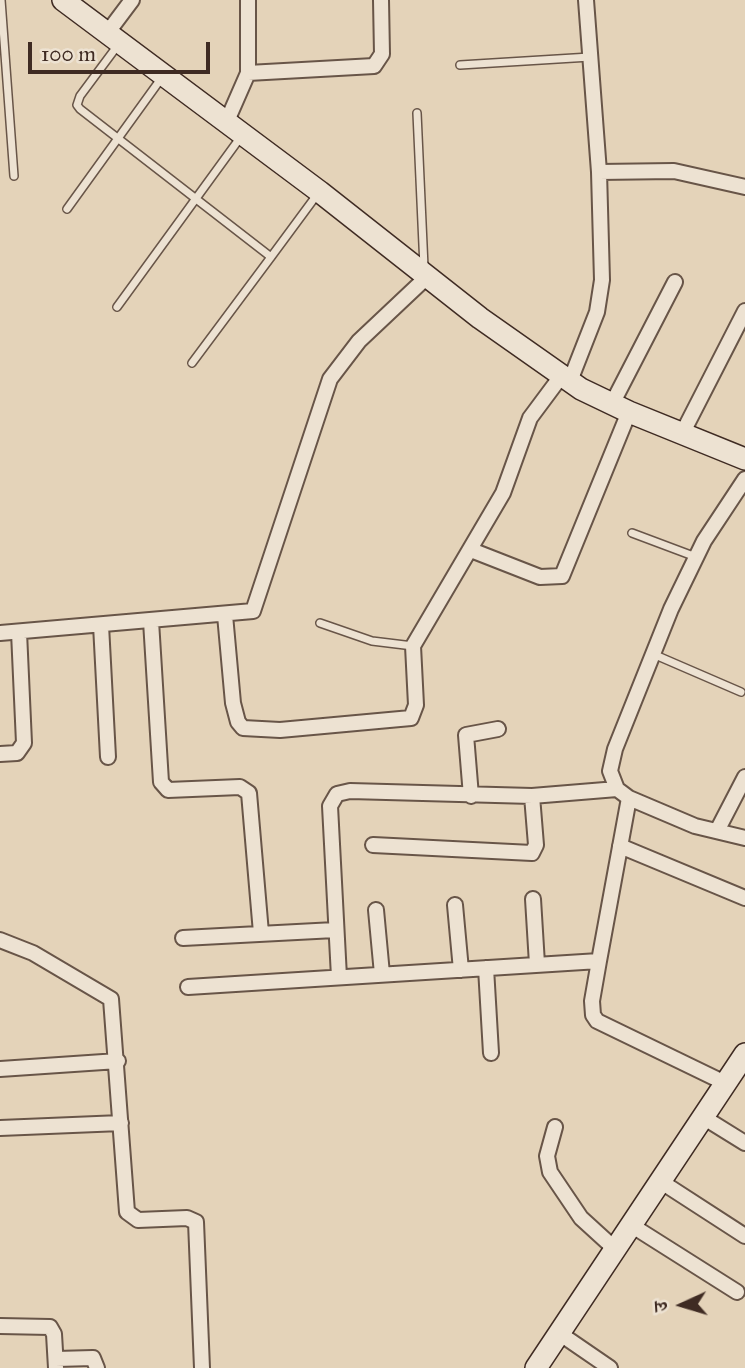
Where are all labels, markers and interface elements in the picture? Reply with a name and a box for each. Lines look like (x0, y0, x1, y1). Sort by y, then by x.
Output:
scale bar (32, 28, 214, 72)
text: 100 m (41, 41, 96, 67)
north arrow (647, 1270, 717, 1340)
text: उ (649, 1301, 672, 1312)

